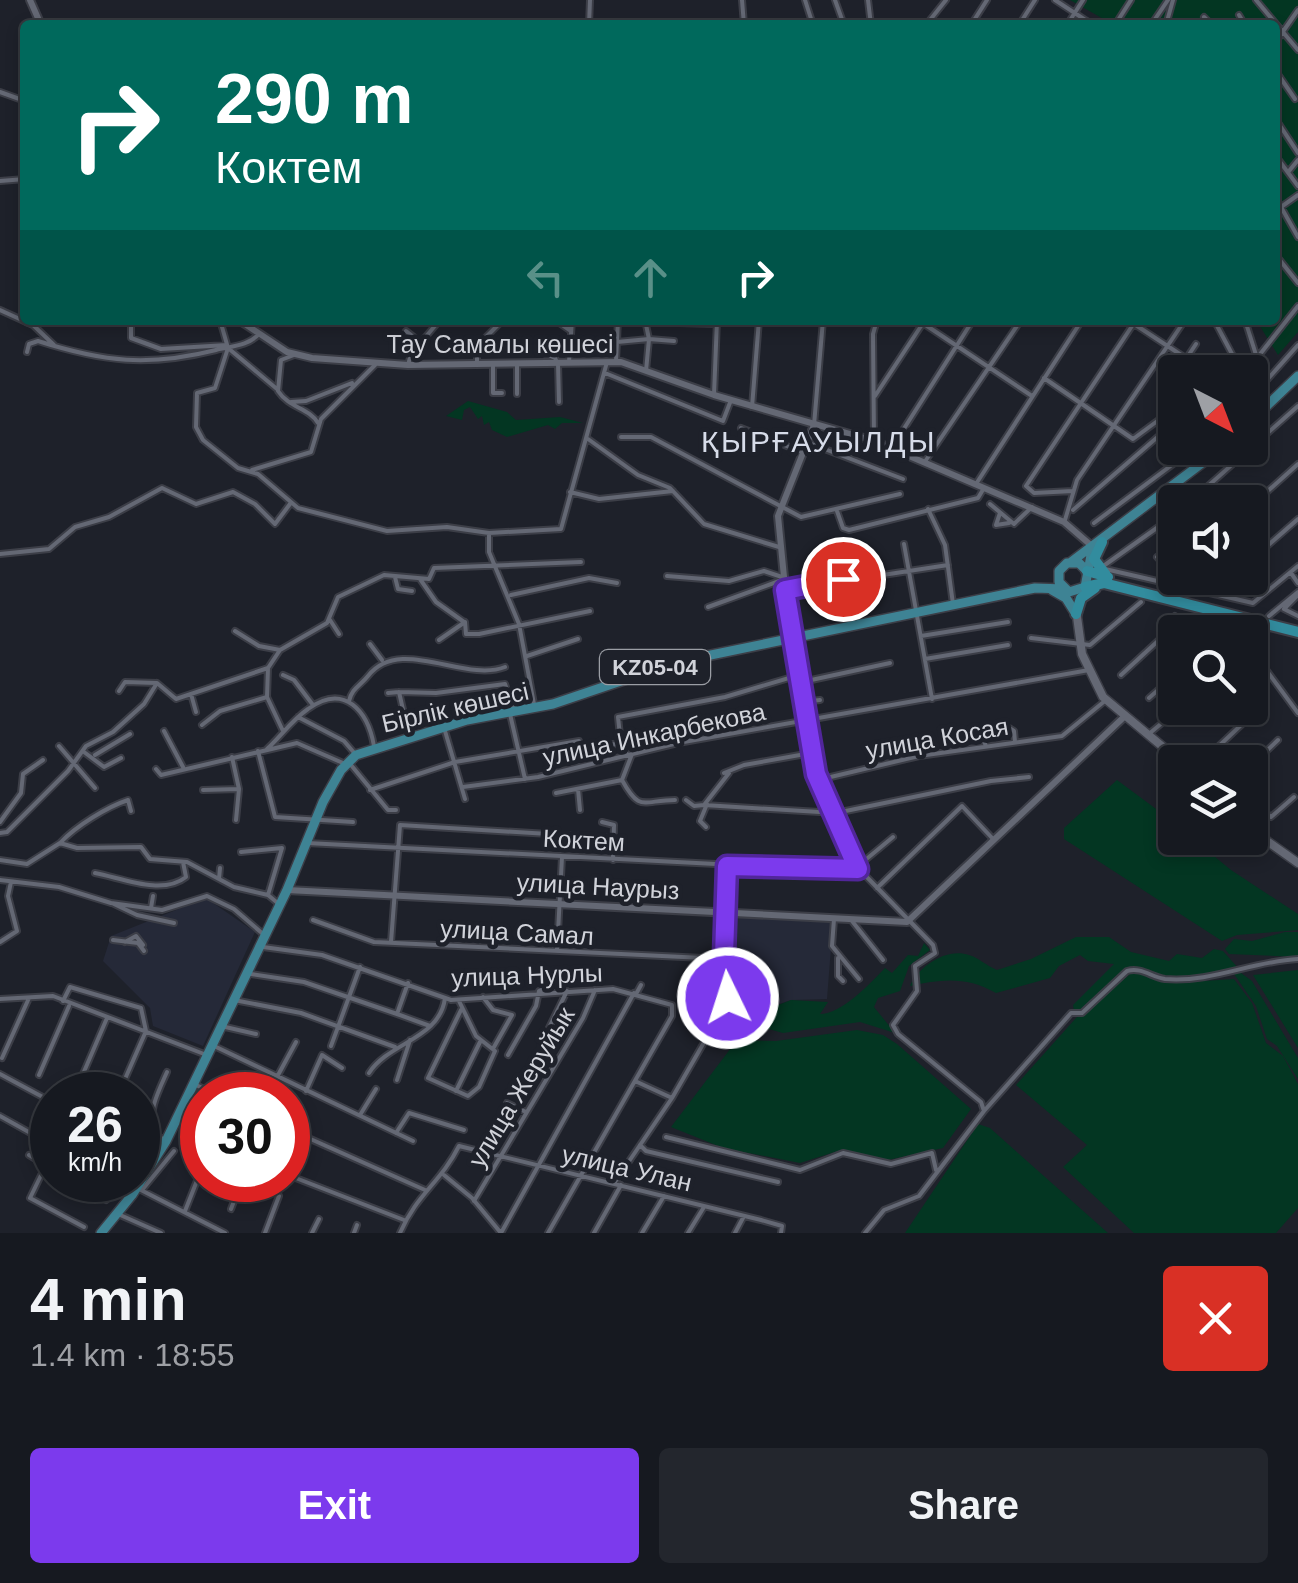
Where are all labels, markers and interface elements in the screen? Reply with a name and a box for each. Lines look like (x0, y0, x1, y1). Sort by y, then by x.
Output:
icon: right (50, 60, 180, 190)
text: 290 m (215, 60, 413, 138)
text: Коктем (215, 142, 363, 193)
icon: left (518, 250, 573, 305)
icon: ahead (623, 250, 678, 305)
icon: right (728, 250, 783, 305)
street label: Тау Самалы көшесі (387, 330, 613, 358)
north arrow (1158, 355, 1268, 465)
map controls (1158, 355, 1268, 855)
district label: ҚЫРҒАУЫЛДЫ (701, 425, 937, 458)
button: sound (1158, 485, 1268, 595)
pin (801, 537, 886, 622)
icon: arrive (816, 552, 871, 607)
button: search (1158, 615, 1268, 725)
road number: KZ05-04 (600, 650, 710, 684)
street label: Бірлік көшесі (379, 676, 531, 738)
street label: улица Инкарбекова (540, 697, 768, 771)
street label: улица Косая (864, 712, 1010, 764)
button: layers (1158, 745, 1268, 855)
street label: Коктем (542, 824, 626, 856)
street label: улица Наурыз (516, 868, 680, 904)
street label: улица Самал (440, 914, 594, 950)
position arrow (676, 946, 780, 1050)
street label: улица Нурлы (451, 958, 603, 992)
street label: улица Жеруйык (462, 1001, 580, 1172)
speed limit sign: 30 (180, 1072, 310, 1202)
text: 26 (67, 1097, 123, 1153)
street label: улица Улан (559, 1139, 695, 1197)
text: km/h (68, 1148, 122, 1176)
text: 4 min (30, 1266, 187, 1333)
button: close (1163, 1266, 1268, 1371)
text: 1.4 km · 18:55 (30, 1337, 235, 1373)
button: Exit (30, 1448, 639, 1563)
button: Share (659, 1448, 1268, 1563)

